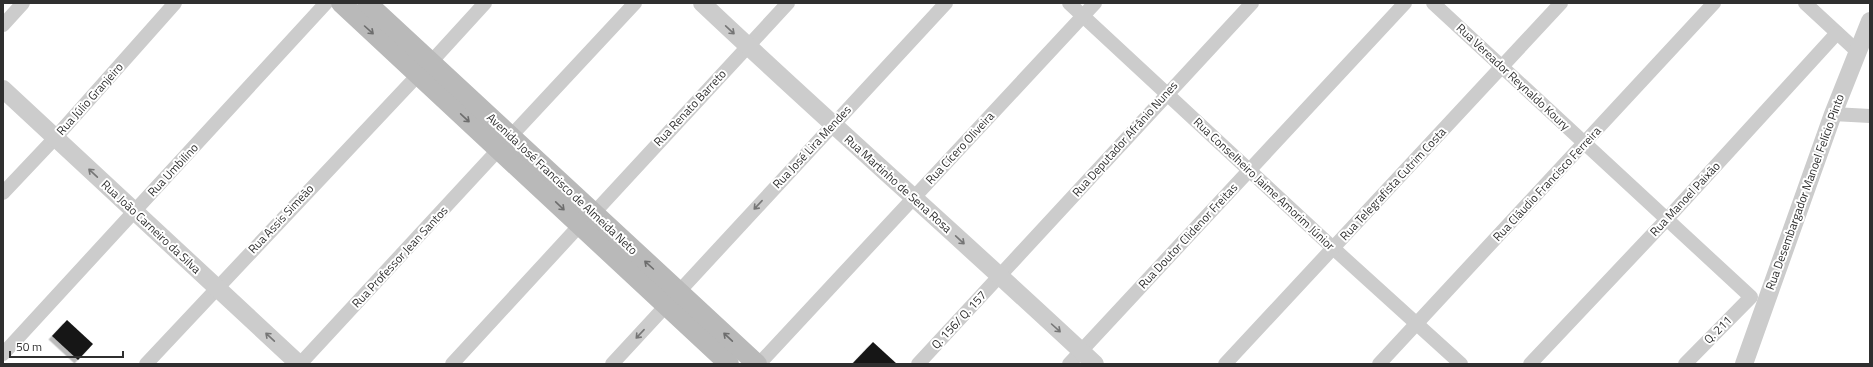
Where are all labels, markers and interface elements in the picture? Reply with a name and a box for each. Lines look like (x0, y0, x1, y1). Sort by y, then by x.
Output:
street label: Rua Vereador Reynaldo Koury (1452, 19, 1575, 135)
one-way arrow (364, 25, 374, 34)
one-way arrow (725, 25, 735, 35)
street label: Rua Júlio Granjeiro (52, 58, 128, 139)
street label: Rua Renato Barreto (649, 65, 731, 151)
street label: Rua Deputador Afrânio Nunes (1067, 76, 1182, 201)
street label: Rua Desembargador Manoel Felício Pinto (1760, 91, 1849, 292)
street label: Rua José Lira Mendes (768, 100, 856, 193)
street label: Rua Cícero Oliveira (921, 107, 999, 188)
street label: Avenida José Francisco de Almeida Neto (483, 108, 642, 259)
one-way arrow (460, 113, 470, 122)
street label: Rua Conselheiro Jaime Amorim Júnior (1189, 113, 1339, 254)
street label: Rua Cláudio Francisco Ferreira (1488, 122, 1605, 246)
street label: Rua Telegrafista Cutrim Costa (1335, 123, 1450, 245)
street label: Rua Martinho de Sena Rosa (840, 130, 956, 237)
street label: Rua Umbilino (143, 139, 203, 201)
street label: Rua Manoel Paixão (1645, 157, 1724, 240)
one-way arrow (88, 168, 98, 178)
street label: Rua João Carneiro da Silva (97, 175, 206, 278)
street label: Rua Doutor Clidenor Freitas (1133, 178, 1242, 293)
street label: Rua Assis Simeão (243, 180, 318, 258)
one-way arrow (753, 200, 763, 210)
street label: Rua Professor Jean Santos (347, 201, 452, 312)
one-way arrow (555, 201, 565, 211)
one-way arrow (955, 236, 966, 245)
one-way arrow (644, 260, 654, 269)
street label: Q. 156/ Q. 157 (926, 286, 991, 353)
street label: Q. 211 (1699, 311, 1736, 348)
one-way arrow (1051, 323, 1061, 333)
one-way arrow (635, 329, 644, 339)
scale bar (10, 333, 123, 359)
one-way arrow (265, 333, 276, 342)
one-way arrow (723, 333, 733, 342)
text: 50 m (16, 337, 42, 356)

